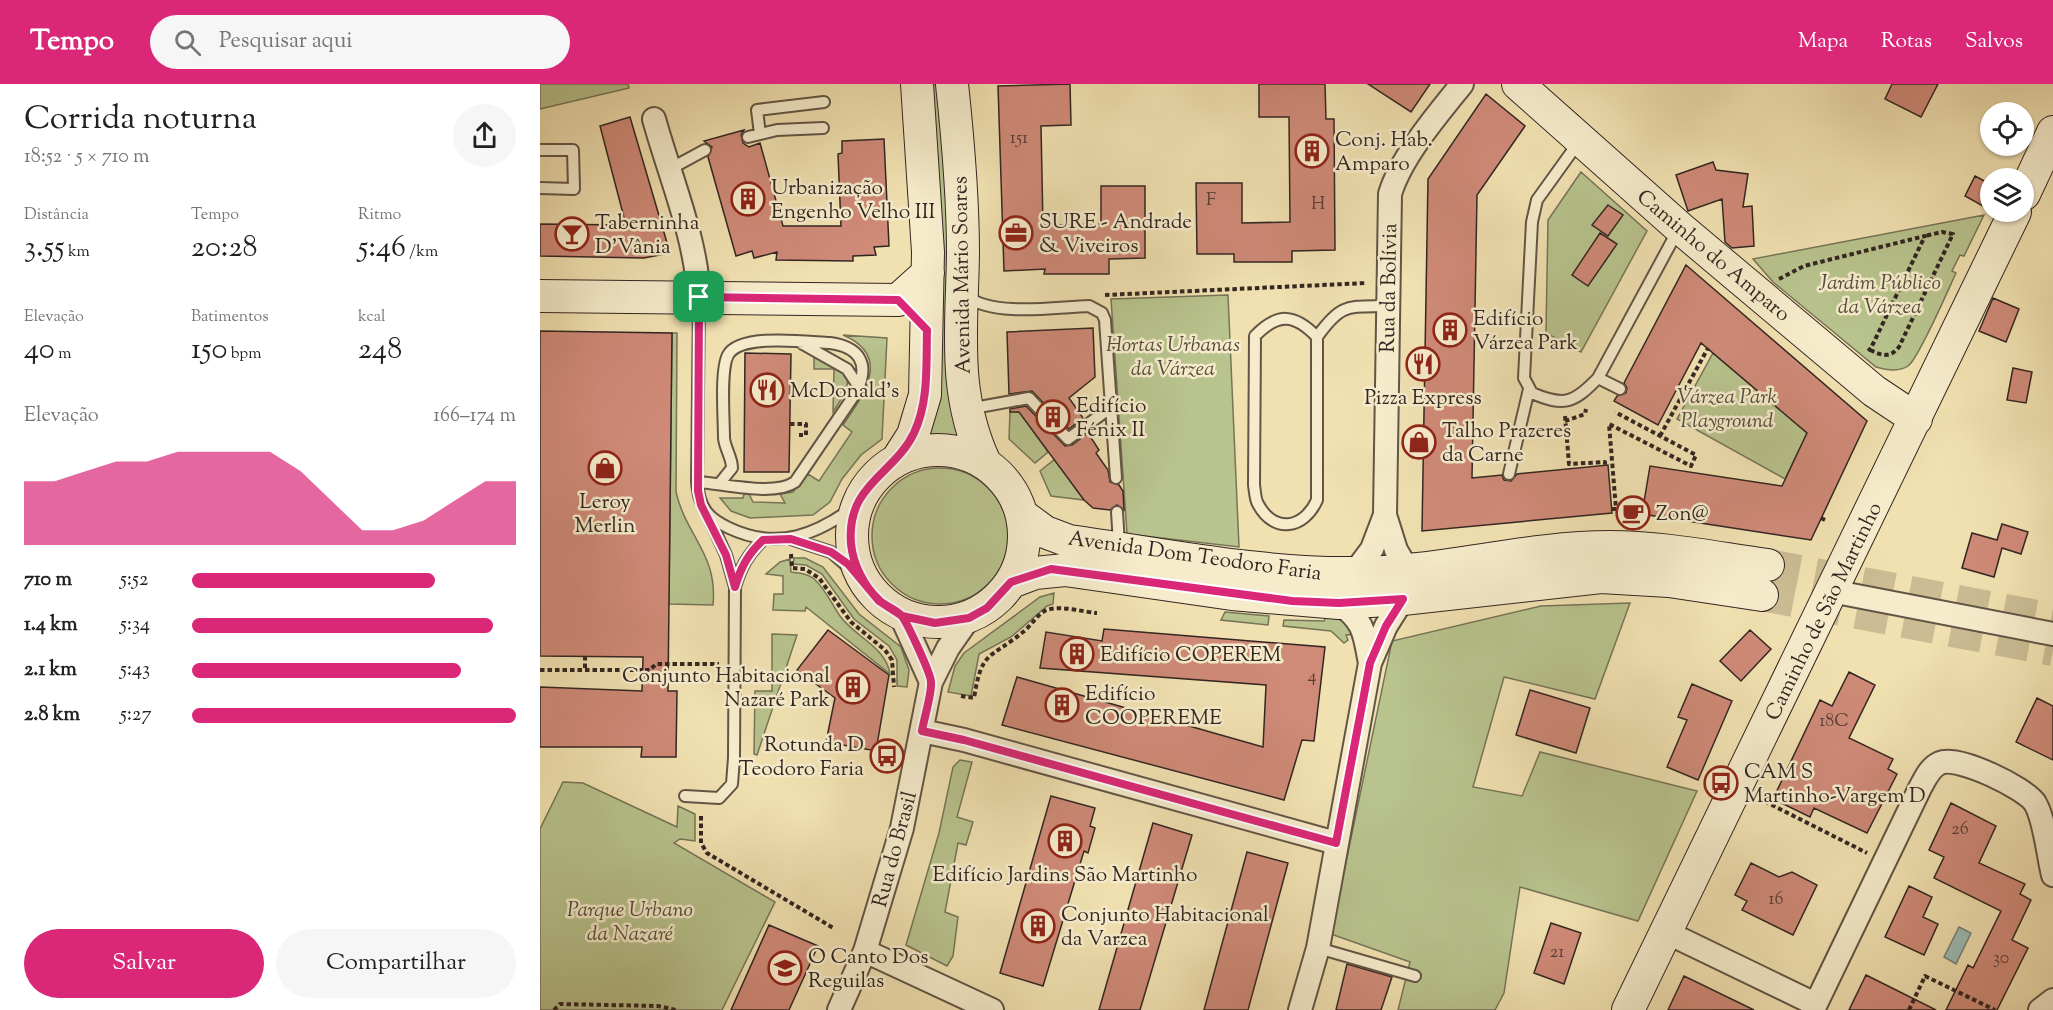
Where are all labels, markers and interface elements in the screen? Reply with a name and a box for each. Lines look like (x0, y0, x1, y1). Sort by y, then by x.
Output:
search box (150, 15, 570, 69)
text: Tempo (30, 22, 114, 62)
icon: search (171, 26, 204, 59)
text: Pesquisar aqui (219, 26, 353, 58)
text: Mapa (1798, 27, 1848, 57)
text: Rotas (1881, 27, 1932, 57)
text: Salvos (1965, 27, 2023, 57)
text: Corrida noturna (24, 96, 257, 144)
map controls (1980, 102, 2034, 222)
button: locate (1980, 102, 2034, 156)
button: share (453, 104, 516, 167)
house number: 151 (1010, 126, 1028, 152)
place label: Conj. Hab. Amparo (1335, 126, 1433, 180)
building icon: Conj. Hab. Amparo (1294, 133, 1330, 169)
text: 18:52 · 5 × 710 m (24, 143, 150, 172)
button: layers (1980, 168, 2034, 222)
place label: Urbanização Engenho Velho III (771, 174, 936, 228)
street label: Avenida Mário Soares (946, 176, 980, 374)
building icon: Urbanização Engenho Velho III (730, 181, 766, 217)
street label: Caminho do Amparo (1629, 183, 1796, 330)
house number: F (1206, 188, 1216, 214)
house number: H (1311, 192, 1325, 218)
text: Distância (24, 204, 89, 227)
text: Tempo (191, 204, 239, 227)
text: Ritmo (358, 204, 401, 227)
place label: SURE - Andrade & Viveiros (1039, 208, 1192, 262)
place label: Taberninha D'Vânia (595, 209, 700, 263)
office icon: SURE - Andrade & Viveiros (998, 215, 1034, 251)
bar icon: Taberninha D'Vânia (554, 216, 590, 252)
street label: Rua da Bolívia (1374, 223, 1406, 353)
text: 3.55 (24, 227, 64, 270)
text: 20:28 (191, 227, 257, 270)
text: 5:46 (358, 227, 406, 270)
text: km (64, 241, 90, 264)
text: /km (406, 241, 438, 264)
park label: Jardim Público da Várzea (1818, 269, 1941, 323)
pin (673, 271, 724, 322)
icon: arrive (682, 280, 715, 313)
place label: Edifício Várzea Park (1473, 305, 1579, 359)
text: Elevação (24, 306, 84, 329)
text: Batimentos (191, 306, 269, 329)
text: kcal (358, 306, 386, 329)
building icon: Edifício Várzea Park (1432, 312, 1468, 348)
text: 40 (24, 329, 55, 372)
text: 150 (191, 329, 227, 372)
text: 248 (358, 329, 402, 372)
park label: Hortas Urbanas da Várzea (1106, 331, 1240, 385)
text: m (55, 343, 71, 366)
text: bpm (227, 343, 261, 366)
restaurant icon: Pizza Express (1405, 346, 1441, 382)
restaurant icon: McDonald's (749, 372, 785, 408)
place label: McDonald's (790, 377, 899, 407)
park label: Várzea Park Playground (1677, 383, 1777, 437)
place label: Pizza Express (1364, 384, 1482, 414)
place label: Edifício Fénix II (1076, 392, 1146, 446)
building icon: Edifício Fénix II (1035, 399, 1071, 435)
text: Elevação (24, 402, 99, 431)
text: 166–174 m (433, 402, 516, 431)
place label: Talho Prazeres da Carne (1442, 417, 1571, 471)
shop icon: Talho Prazeres da Carne (1401, 424, 1437, 460)
shop icon: Leroy Merlin (587, 450, 623, 486)
place label: Leroy Merlin (575, 488, 635, 542)
cafe icon: Zon@ (1615, 495, 1651, 531)
street label: Caminho de São Martinho (1759, 498, 1891, 726)
place label: Zon@ (1656, 500, 1709, 530)
street label: Avenida Dom Teodoro Faria (1066, 524, 1324, 590)
text: 710 m (24, 566, 72, 595)
text: 5:52 (120, 566, 148, 595)
text: 1.4 km (24, 611, 78, 640)
text: 5:34 (120, 611, 150, 640)
building icon: Edifício COPEREM (1059, 636, 1095, 672)
place label: Edifício COPEREM (1100, 641, 1281, 671)
text: 2.1 km (24, 656, 77, 685)
text: 5:43 (120, 656, 150, 685)
place label: Conjunto Habitacional Nazaré Park (622, 662, 831, 716)
house number: 4 (1307, 664, 1317, 690)
building icon: Conjunto Habitacional Nazaré Park (835, 669, 871, 705)
place label: Edifício COOPEREME (1085, 680, 1222, 734)
building icon: Edifício COOPEREME (1044, 687, 1080, 723)
text: 2.8 km (24, 701, 80, 730)
text: 5:27 (120, 701, 151, 730)
house number: 18C (1819, 709, 1849, 735)
place label: Rotunda D Teodoro Faria (739, 731, 864, 785)
bus stop icon: Rotunda D Teodoro Faria (869, 738, 905, 774)
place label: CAM S Martinho-Vargem D (1744, 758, 1926, 812)
bus stop icon: CAM S Martinho-Vargem D (1703, 765, 1739, 801)
street label: Rua do Brasil (866, 788, 926, 911)
house number: 26 (1951, 817, 1969, 843)
building icon: Edifício Jardins São Martinho (1047, 823, 1083, 859)
place label: Edifício Jardins São Martinho (933, 861, 1197, 891)
house number: 16 (1768, 887, 1784, 913)
park label: Parque Urbano da Nazaré (567, 896, 693, 950)
place label: Conjunto Habitacional da Varzea (1061, 901, 1269, 955)
building icon: Conjunto Habitacional da Varzea (1020, 908, 1056, 944)
button: Salvar (24, 929, 264, 998)
button: Compartilhar (276, 929, 516, 998)
house number: 21 (1550, 940, 1564, 966)
place label: O Canto Dos Reguilas (808, 943, 928, 997)
house number: 30 (1993, 946, 2009, 972)
school or university icon: O Canto Dos Reguilas (767, 950, 803, 986)

